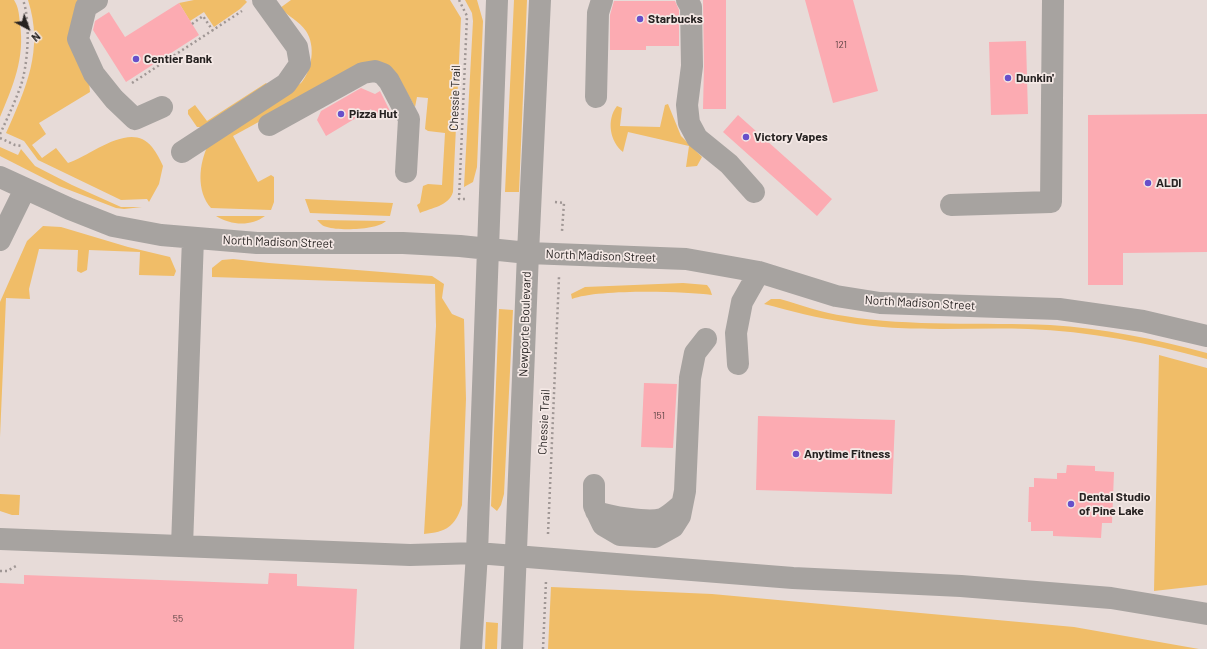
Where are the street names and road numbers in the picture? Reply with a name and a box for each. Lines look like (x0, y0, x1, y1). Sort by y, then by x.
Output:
street label: Chessie Trail (447, 65, 463, 131)
street label: North Madison Street (222, 233, 334, 251)
street label: North Madison Street (545, 247, 657, 265)
street label: Newporte Boulevard (516, 271, 534, 377)
street label: North Madison Street (864, 293, 976, 313)
street label: Chessie Trail (535, 389, 553, 455)

